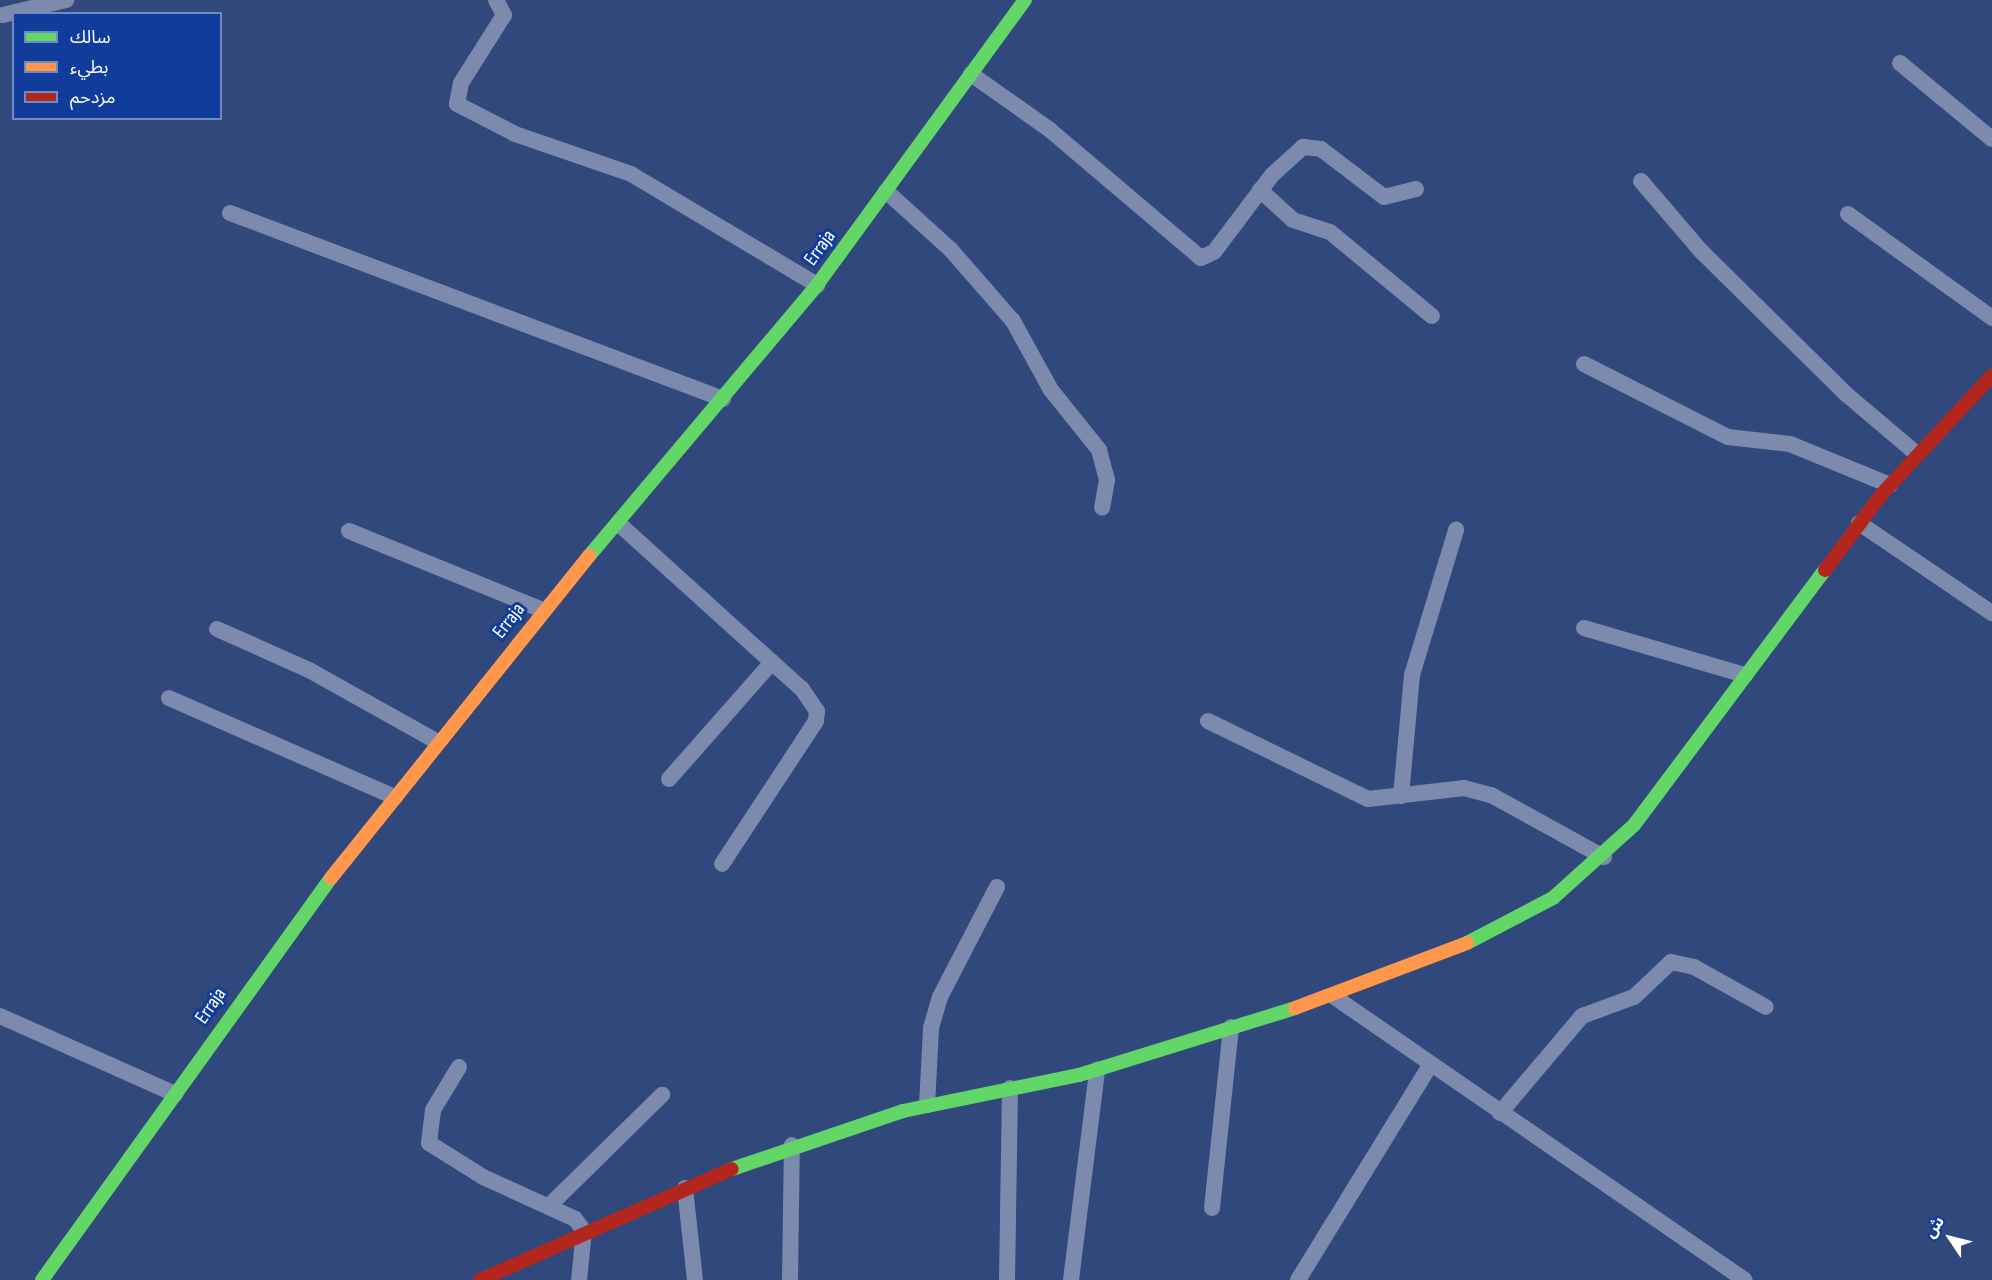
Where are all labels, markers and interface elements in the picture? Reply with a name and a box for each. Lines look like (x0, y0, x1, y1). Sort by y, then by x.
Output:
legend (12, 12, 222, 120)
text: سالك (70, 27, 111, 48)
text: بطيء (70, 57, 108, 78)
text: مزدحم (70, 87, 115, 108)
street label: Erraja (799, 225, 841, 271)
street label: Erraja (488, 598, 530, 644)
street label: Erraja (190, 983, 232, 1029)
north arrow (1920, 1208, 1980, 1268)
text: ش (1921, 1213, 1949, 1242)

